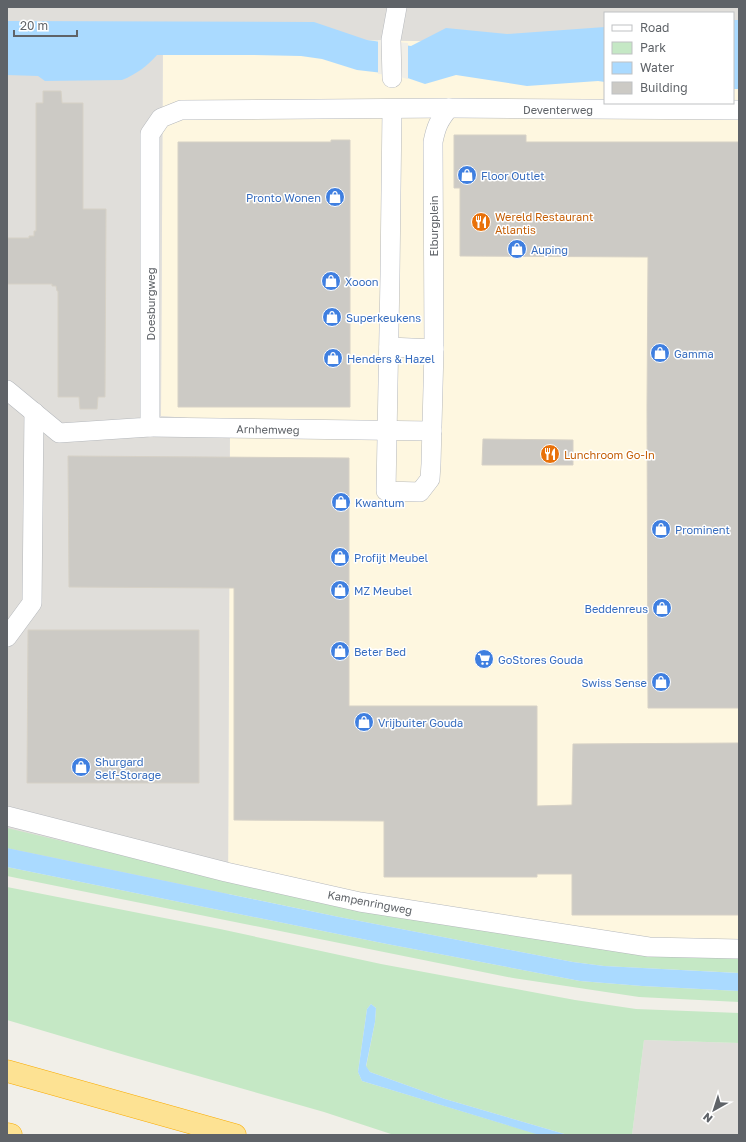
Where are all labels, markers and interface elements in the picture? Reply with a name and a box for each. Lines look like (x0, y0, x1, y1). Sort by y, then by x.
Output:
scale bar (14, 12, 77, 38)
legend (604, 12, 734, 104)
text: 20 m (20, 18, 48, 33)
text: Road (640, 20, 669, 35)
text: Park (640, 40, 666, 55)
text: Water (640, 60, 674, 75)
text: Building (640, 80, 688, 95)
street label: Deventerweg (523, 103, 593, 116)
shop icon: Floor Outlet (456, 164, 478, 186)
place label: Floor Outlet (481, 169, 545, 182)
shop icon: Pronto Wonen (324, 186, 346, 208)
place label: Pronto Wonen (246, 191, 321, 204)
street label: Elburgplein (427, 196, 440, 256)
place label: Wereld Restaurant Atlantis (495, 210, 593, 236)
restaurant icon: Wereld Restaurant Atlantis (470, 211, 492, 233)
shop icon: Auping (506, 238, 528, 260)
place label: Auping (531, 243, 568, 256)
street label: Doesburgweg (144, 268, 157, 340)
shop icon: Xooon (320, 270, 342, 292)
place label: Xooon (345, 275, 379, 288)
shop icon: Superkeukens (321, 306, 343, 328)
place label: Superkeukens (346, 311, 421, 324)
shop icon: Gamma (649, 342, 671, 364)
shop icon: Henders & Hazel (322, 347, 344, 369)
place label: Gamma (674, 347, 714, 360)
place label: Henders & Hazel (347, 352, 435, 365)
street label: Arnhemweg (236, 422, 300, 436)
restaurant icon: Lunchroom Go-In (539, 443, 561, 465)
place label: Lunchroom Go-In (564, 448, 655, 461)
shop icon: Kwantum (330, 491, 352, 513)
place label: Kwantum (355, 496, 405, 509)
shop icon: Prominent (650, 518, 672, 540)
place label: Prominent (675, 523, 730, 536)
shop icon: Profijt Meubel (329, 546, 351, 568)
place label: Profijt Meubel (354, 551, 429, 564)
shop icon: MZ Meubel (329, 579, 351, 601)
place label: MZ Meubel (354, 584, 412, 597)
shop icon: Beddenreus (651, 597, 673, 619)
place label: Beddenreus (585, 602, 648, 615)
shop icon: Beter Bed (329, 640, 351, 662)
place label: Beter Bed (354, 645, 406, 658)
supermarket icon: GoStores Gouda (473, 648, 495, 670)
place label: GoStores Gouda (498, 653, 583, 666)
shop icon: Swiss Sense (650, 671, 672, 693)
place label: Swiss Sense (581, 676, 647, 689)
shop icon: Vrijbuiter Gouda (353, 711, 375, 733)
place label: Vrijbuiter Gouda (378, 716, 463, 729)
place label: Shurgard Self-Storage (95, 755, 161, 781)
shop icon: Shurgard Self-Storage (70, 756, 92, 778)
street label: Kampenringweg (327, 887, 413, 917)
north arrow (694, 1090, 734, 1130)
text: N (700, 1110, 715, 1126)

